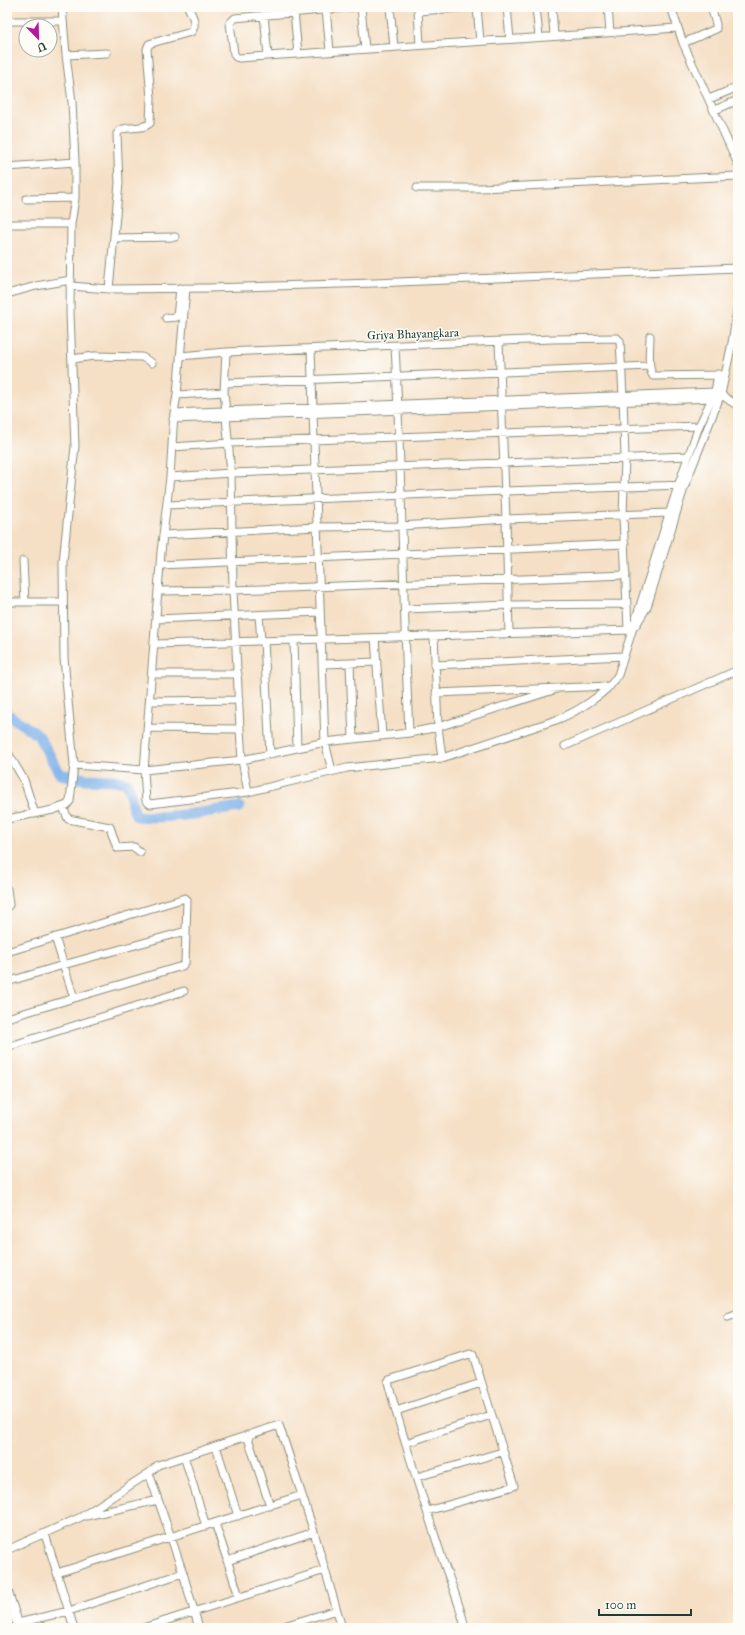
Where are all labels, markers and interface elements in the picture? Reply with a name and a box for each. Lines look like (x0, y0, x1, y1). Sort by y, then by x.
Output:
north arrow (18, 18, 58, 58)
text: U (35, 39, 48, 55)
street label: Griya Bhayangkara (367, 325, 460, 344)
scale bar (599, 1591, 691, 1617)
text: 100 m (605, 1598, 636, 1612)

